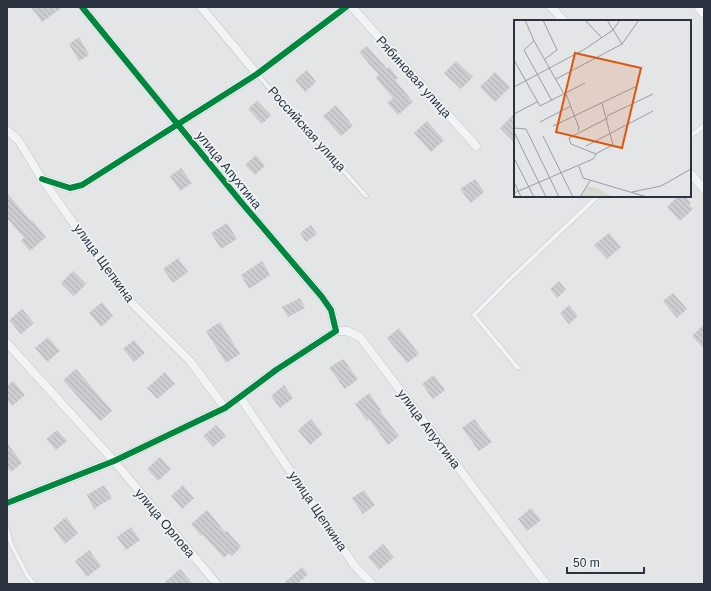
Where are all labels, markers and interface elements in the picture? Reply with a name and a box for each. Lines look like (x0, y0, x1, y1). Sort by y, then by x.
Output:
inset map (514, 20, 691, 197)
street label: Рябиновая улица (373, 33, 455, 122)
street label: Российская улица (265, 83, 350, 175)
street label: улица Апухтина (193, 128, 265, 212)
street label: улица Щепкина (71, 221, 138, 306)
street label: улица Апухтина (394, 386, 464, 472)
street label: улица Щепкина (286, 468, 351, 554)
street label: улица Орлова (132, 486, 199, 561)
scale bar (567, 549, 644, 575)
text: 50 m (573, 556, 600, 570)

